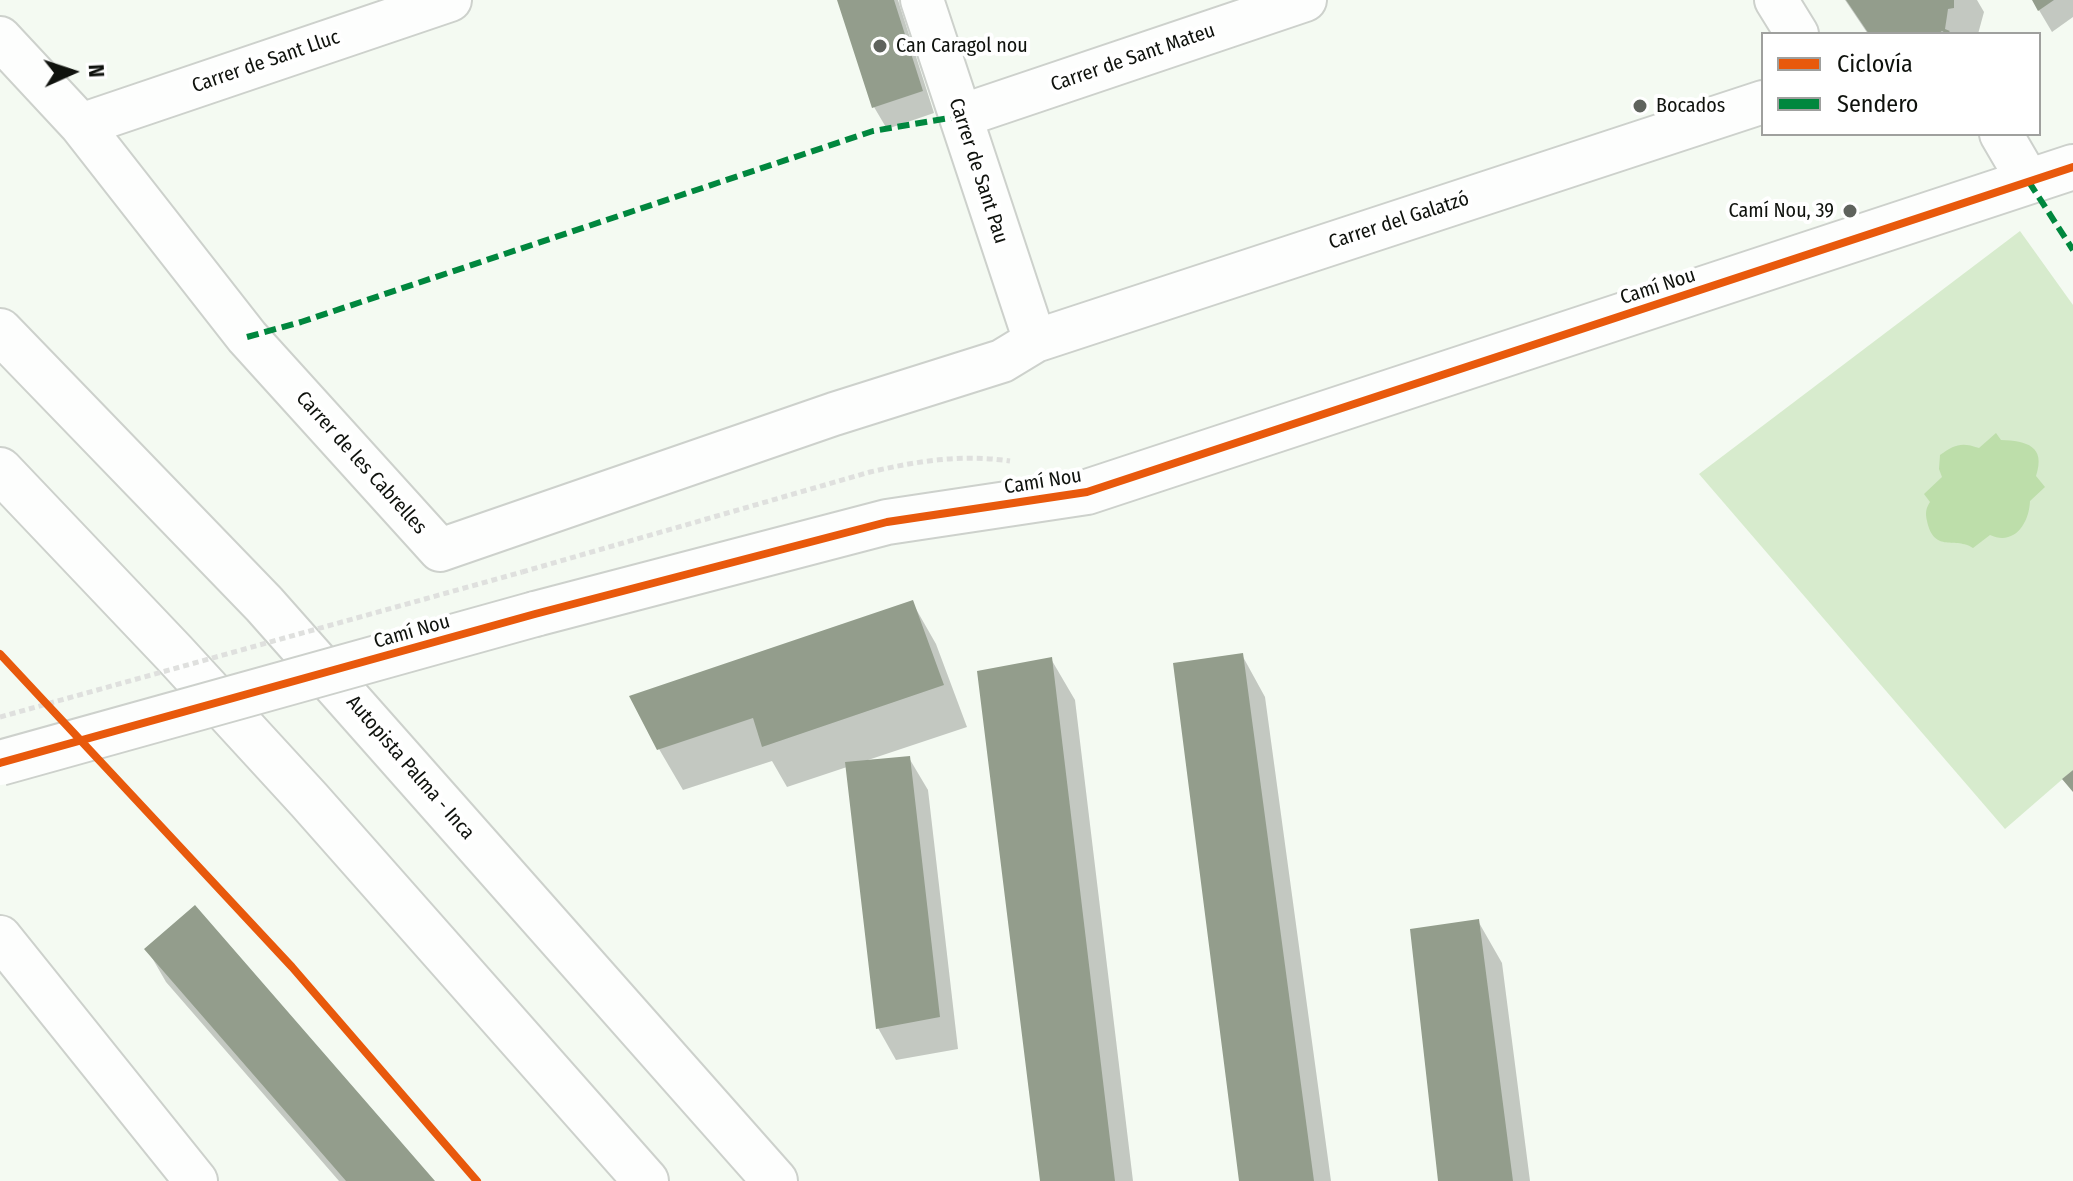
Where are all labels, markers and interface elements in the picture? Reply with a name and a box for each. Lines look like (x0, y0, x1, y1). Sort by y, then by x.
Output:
street label: Carrer de Sant Mateu (1048, 19, 1218, 97)
street label: Carrer de Sant Lluc (189, 26, 343, 98)
north arrow (32, 32, 112, 112)
legend (1761, 32, 2041, 136)
place label: Can Caragol nou (896, 34, 1028, 58)
marker: Can Caragol nou (871, 37, 889, 55)
text: Ciclovía (1837, 50, 1913, 78)
text: N (83, 63, 110, 78)
text: Sendero (1837, 90, 1918, 118)
place label: Bocados (1656, 94, 1725, 118)
street label: Carrer de Sant Pau (943, 95, 1013, 247)
marker: Bocados (1631, 97, 1649, 115)
street label: Carrer del Galatzó (1326, 187, 1472, 255)
place label: Camí Nou, 39 (1729, 199, 1834, 223)
marker: Camí Nou, 39 (1841, 202, 1859, 220)
street label: Camí Nou (1617, 264, 1699, 310)
street label: Carrer de les Cabrelles (291, 387, 431, 539)
street label: Camí Nou (1003, 464, 1083, 500)
street label: Camí Nou (371, 610, 453, 654)
street label: Autopista Palma - Inca (341, 691, 479, 845)

